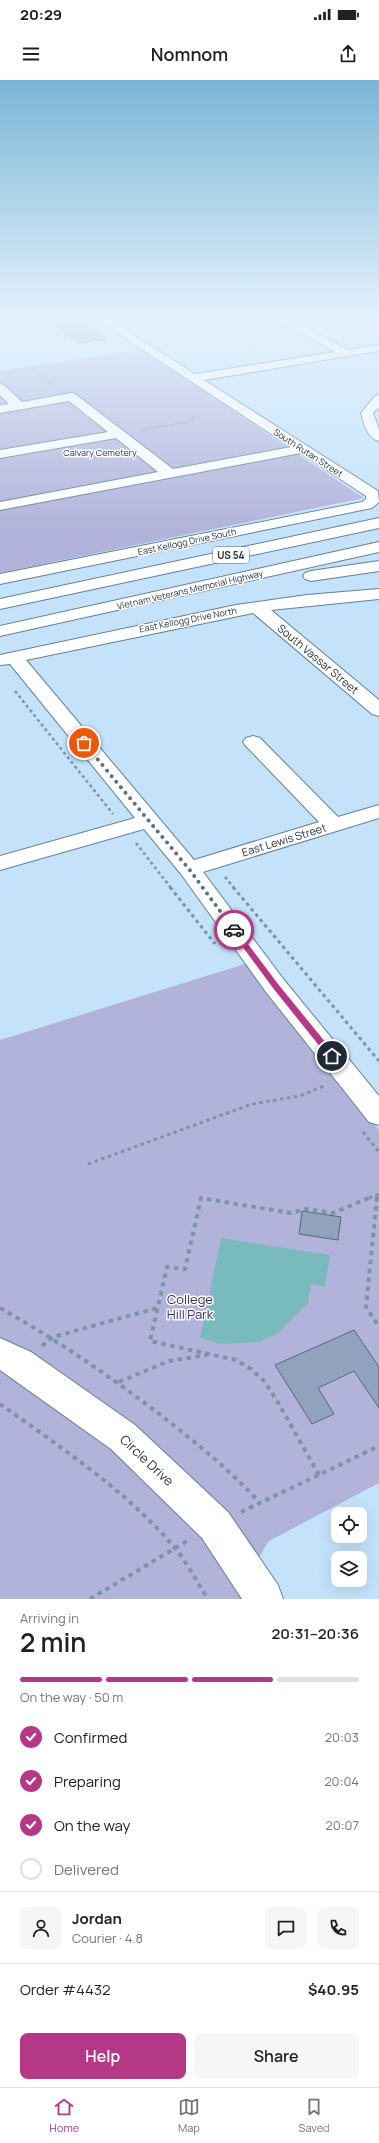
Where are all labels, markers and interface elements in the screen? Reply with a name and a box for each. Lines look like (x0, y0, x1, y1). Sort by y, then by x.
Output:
text: 20:29 (20, 4, 62, 25)
text: Nomnom (151, 42, 228, 66)
icon: menu (20, 43, 42, 65)
icon: share (337, 43, 359, 65)
street label: South Rutan Street (271, 425, 346, 480)
park label: Calvary Cemetery (63, 446, 137, 459)
street label: East Kellogg Drive South (136, 525, 237, 558)
road number: US 54 (213, 547, 249, 563)
street label: Vietnam Veterans Memorial Highway (115, 566, 265, 613)
street label: East Kellogg Drive North (138, 604, 238, 635)
street label: South Vassar Street (275, 620, 362, 697)
pin (67, 726, 101, 760)
icon: bag (73, 732, 95, 754)
street label: East Lewis Street (240, 820, 328, 860)
courier (214, 910, 254, 950)
icon: car (223, 919, 245, 941)
pin (315, 1039, 349, 1073)
icon: home (321, 1045, 343, 1067)
park label: College Hill Park (167, 1290, 214, 1323)
street label: Circle Drive (116, 1430, 178, 1490)
map controls (331, 1507, 367, 1587)
button: locate (331, 1507, 367, 1543)
button: layers (331, 1551, 367, 1587)
text: Arriving in (20, 1609, 79, 1627)
text: 20:31–20:36 (271, 1623, 359, 1644)
text: 2 min (20, 1624, 86, 1660)
text: On the way · 50 m (20, 1688, 123, 1706)
icon: check (20, 1726, 42, 1748)
text: Confirmed (54, 1727, 127, 1748)
text: 20:03 (325, 1728, 359, 1746)
icon: check (20, 1770, 42, 1792)
text: Preparing (54, 1771, 121, 1792)
text: 20:04 (324, 1772, 359, 1790)
icon: check (20, 1814, 42, 1836)
text: On the way (54, 1815, 130, 1836)
text: 20:07 (325, 1816, 359, 1834)
text: Delivered (54, 1859, 119, 1880)
button: person (20, 1907, 62, 1949)
button: chat (265, 1907, 307, 1949)
button: phone (317, 1907, 359, 1949)
text: Jordan (72, 1908, 122, 1929)
text: Courier · 4.8 (72, 1929, 143, 1947)
text: Order #4432 (20, 1979, 111, 2000)
text: $40.95 (308, 1979, 359, 2000)
button: Help (20, 2033, 186, 2079)
button: Share (194, 2033, 359, 2079)
tab: Home (49, 2096, 79, 2135)
tab: Map (178, 2096, 200, 2135)
tab: Saved (299, 2096, 330, 2135)

